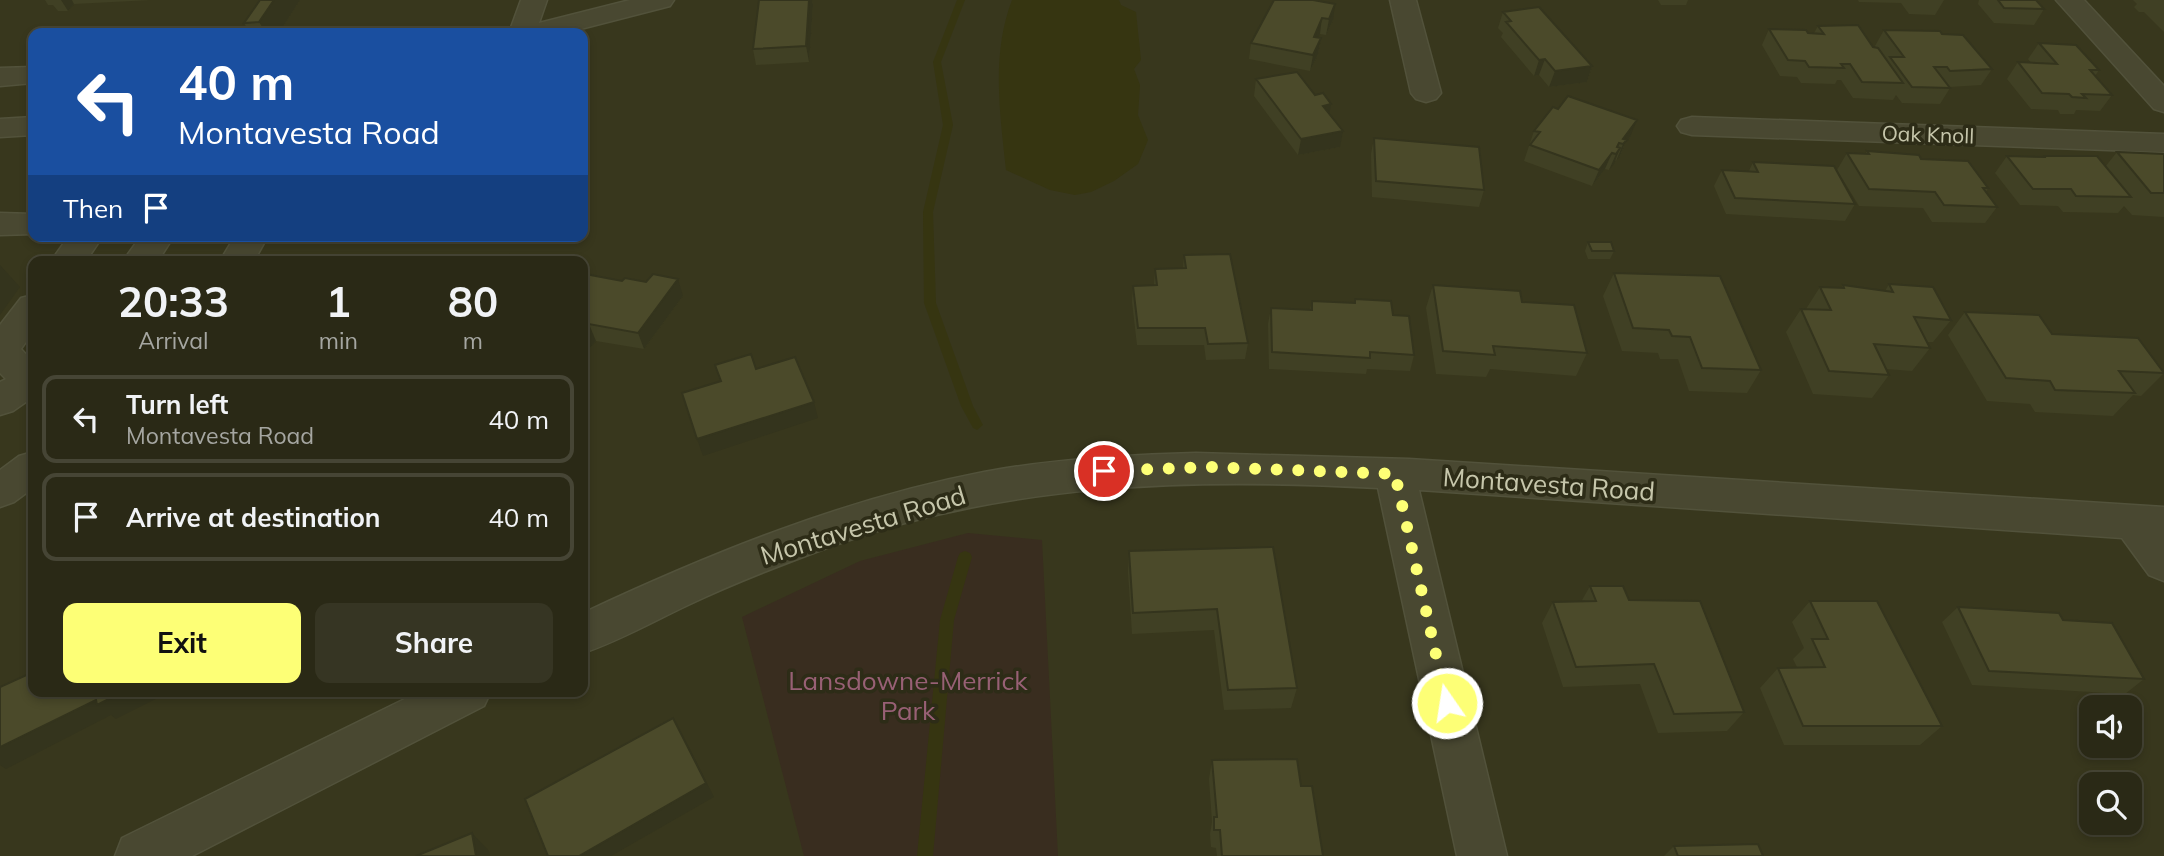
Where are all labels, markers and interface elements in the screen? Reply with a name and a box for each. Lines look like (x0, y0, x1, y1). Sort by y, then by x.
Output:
text: 40 m (178, 51, 294, 112)
icon: left (63, 56, 154, 147)
text: Montavesta Road (178, 112, 440, 152)
street label: Oak Knoll (1881, 119, 1975, 149)
icon: arrive (137, 189, 175, 227)
text: Then (63, 192, 123, 225)
text: 20:33 (118, 275, 229, 328)
text: 1 (326, 275, 351, 328)
text: 80 (448, 275, 498, 328)
text: Arrival (138, 326, 209, 355)
text: min (319, 326, 358, 355)
text: m (463, 326, 483, 355)
text: Turn left (126, 388, 228, 421)
icon: left (67, 400, 105, 438)
text: 40 m (488, 403, 549, 436)
text: Montavesta Road (126, 421, 314, 450)
pin (1074, 441, 1134, 501)
icon: arrive (1085, 452, 1123, 490)
street label: Montavesta Road (1442, 460, 1656, 508)
street label: Montavesta Road (756, 478, 970, 572)
icon: arrive (67, 498, 105, 536)
text: Arrive at destination (126, 501, 381, 534)
text: 40 m (488, 501, 549, 534)
button: Exit (63, 603, 301, 683)
button: Share (315, 603, 553, 683)
park label: Lansdowne-Merrick Park (788, 664, 1028, 727)
position arrow (1410, 666, 1484, 740)
map controls (2079, 695, 2142, 835)
button: sound (2079, 695, 2142, 758)
button: search (2079, 772, 2142, 835)

